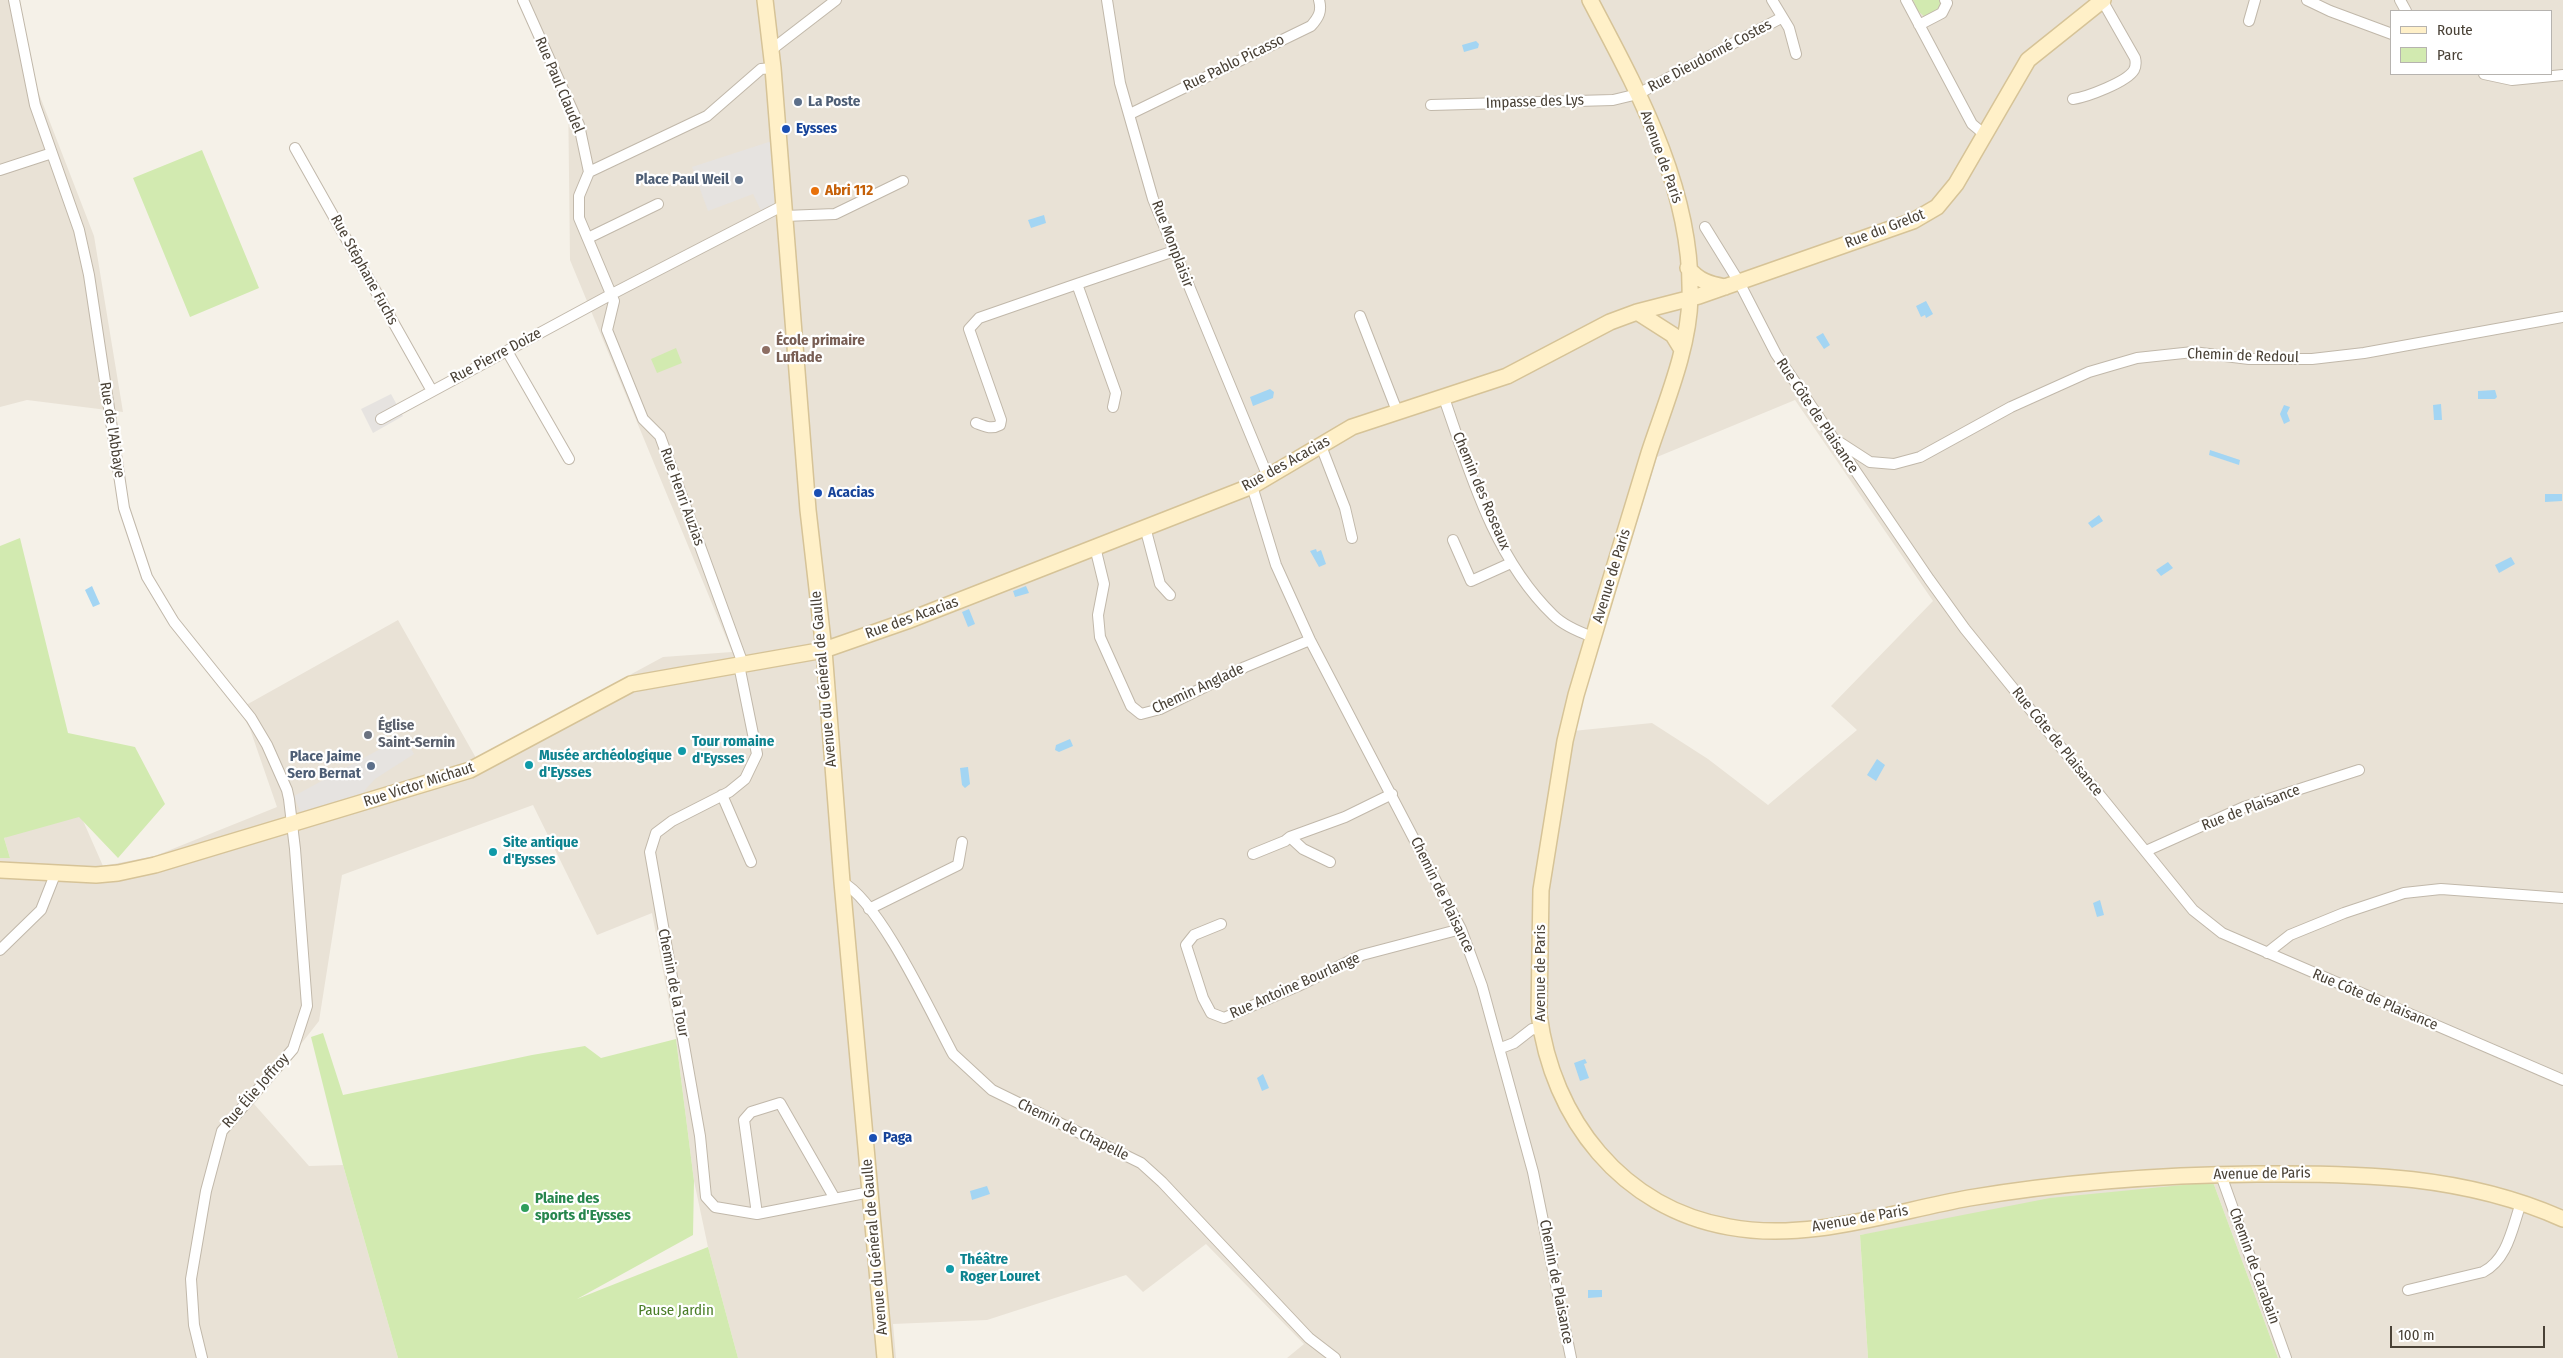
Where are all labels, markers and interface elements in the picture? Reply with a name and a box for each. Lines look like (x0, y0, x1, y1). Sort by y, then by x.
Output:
legend (2390, 10, 2553, 75)
street label: Rue Dieudonné Costes (1645, 16, 1775, 96)
text: Route (2437, 21, 2473, 39)
street label: Rue Pablo Picasso (1180, 31, 1288, 95)
street label: Rue Paul Claudel (531, 34, 587, 136)
text: Parc (2437, 46, 2463, 64)
street label: Impasse des Lys (1486, 91, 1584, 113)
place label: La Poste (808, 93, 860, 111)
marker: La Poste (792, 96, 804, 108)
street label: Avenue de Paris (1636, 108, 1686, 206)
place label: Eysses (796, 120, 837, 138)
marker: Eysses (780, 123, 792, 135)
place label: Place Paul Weil (636, 171, 729, 189)
marker: Place Paul Weil (733, 174, 745, 186)
place label: Abri 112 (825, 182, 873, 200)
marker: Abri 112 (809, 185, 821, 197)
street label: Rue Monplaisir (1147, 198, 1197, 290)
street label: Rue du Grelot (1843, 206, 1927, 252)
street label: Rue Stéphane Fuchs (326, 212, 402, 328)
street label: Rue Pierre Doize (447, 324, 545, 388)
place label: École primaire Luflade (776, 332, 865, 367)
marker: École primaire Luflade (760, 344, 772, 356)
street label: Chemin de Redoul (2187, 345, 2299, 367)
street label: Rue Côte de Plaisance (1772, 355, 1862, 477)
street label: Rue de l'Abbaye (96, 381, 128, 479)
street label: Chemin des Roseaux (1448, 429, 1514, 553)
street label: Rue des Acacias (1239, 432, 1333, 496)
street label: Rue Henri Auzias (656, 446, 708, 548)
place label: Acacias (828, 484, 874, 502)
marker: Acacias (812, 487, 824, 499)
street label: Avenue de Paris (1589, 527, 1635, 625)
street label: Avenue du Général de Gaulle (807, 590, 841, 768)
street label: Rue des Acacias (863, 593, 961, 643)
street label: Chemin Anglade (1149, 660, 1247, 718)
street label: Rue Côte de Plaisance (2008, 684, 2106, 800)
place label: Église Saint-Sernin (378, 717, 455, 752)
marker: Église Saint-Sernin (362, 729, 374, 741)
place label: Tour romaine d'Eysses (692, 733, 774, 768)
marker: Tour romaine d'Eysses (676, 745, 688, 757)
place label: Musée archéologique d'Eysses (539, 747, 672, 782)
place label: Place Jaime Sero Bernat (287, 748, 361, 783)
street label: Rue Victor Michaut (362, 759, 476, 811)
marker: Musée archéologique d'Eysses (523, 759, 535, 771)
marker: Place Jaime Sero Bernat (365, 760, 377, 772)
street label: Rue de Plaisance (2199, 781, 2303, 835)
place label: Site antique d'Eysses (503, 834, 578, 869)
street label: Chemin de Plaisance (1406, 834, 1478, 956)
marker: Site antique d'Eysses (487, 846, 499, 858)
street label: Avenue de Paris (1532, 924, 1550, 1022)
street label: Chemin de la Tour (654, 927, 692, 1039)
street label: Rue Antoine Bourlange (1227, 949, 1363, 1023)
street label: Rue Côte de Plaisance (2310, 965, 2440, 1035)
street label: Rue Élie Joffroy (219, 1050, 293, 1132)
street label: Chemin de Chapelle (1014, 1095, 1132, 1165)
place label: Paga (883, 1129, 912, 1147)
marker: Paga (867, 1132, 879, 1144)
street label: Avenue du Général de Gaulle (858, 1158, 892, 1336)
street label: Avenue de Paris (2213, 1164, 2311, 1184)
place label: Plaine des sports d'Eysses (535, 1190, 631, 1225)
marker: Plaine des sports d'Eysses (519, 1202, 531, 1214)
street label: Avenue de Paris (1810, 1202, 1910, 1236)
street label: Chemin de Carabain (2225, 1205, 2283, 1327)
street label: Chemin de Plaisance (1535, 1218, 1577, 1346)
place label: Théâtre Roger Louret (960, 1251, 1040, 1286)
marker: Théâtre Roger Louret (944, 1263, 956, 1275)
park label: Pause Jardin (638, 1302, 714, 1320)
scale bar (2393, 1316, 2548, 1348)
text: 100 m (2398, 1326, 2435, 1344)

